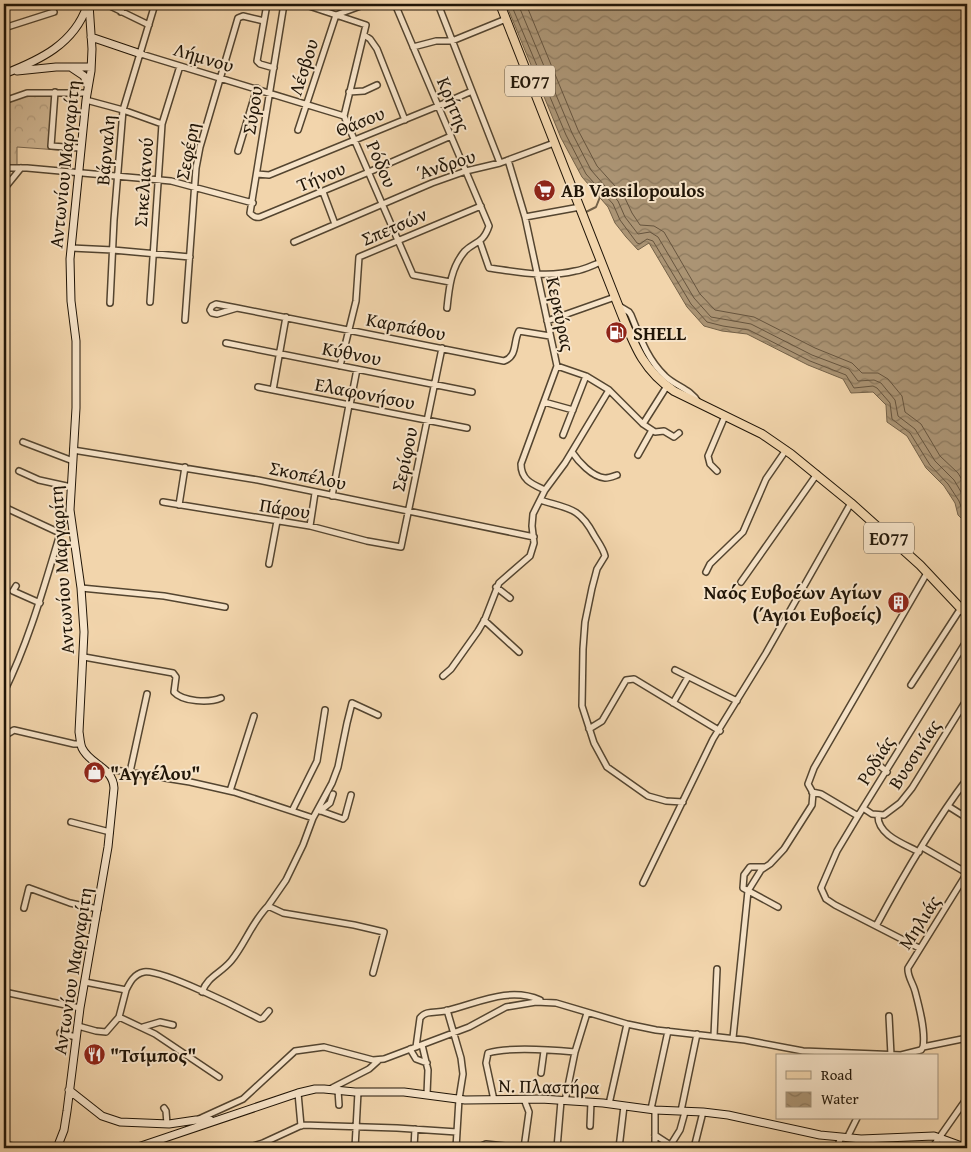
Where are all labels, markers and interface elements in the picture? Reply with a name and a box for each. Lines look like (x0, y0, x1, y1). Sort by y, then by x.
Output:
street label: Λήμνου (170, 35, 238, 79)
street label: Λέσβου (281, 35, 325, 99)
road number: ΕΟ77 (505, 66, 555, 96)
street label: Κρήτης (430, 72, 478, 136)
street label: Αντωνίου Μαργαρίτη (41, 78, 87, 250)
street label: Σύρου (234, 84, 270, 136)
street label: Θάσου (331, 98, 389, 143)
street label: Βάρναλη (88, 114, 122, 186)
street label: Σεφέρη (168, 120, 206, 182)
street label: Σικελιανού (126, 136, 160, 228)
street label: Ρόδου (360, 136, 404, 192)
street label: Άνδρου (413, 141, 479, 187)
street label: Τήνου (292, 154, 350, 198)
place label: AB Vassilopoulos (561, 176, 705, 204)
supermarket icon: AB Vassilopoulos (533, 178, 557, 202)
street label: Σπετσών (357, 200, 431, 252)
street label: Κερκύρας (539, 274, 583, 354)
street label: Καρπάθου (364, 305, 448, 347)
place label: SHELL (633, 319, 686, 347)
fuel station icon: SHELL (605, 321, 629, 345)
street label: Κύθνου (320, 334, 384, 372)
street label: Ελαφονήσου (313, 370, 417, 416)
street label: Σερίφου (384, 424, 424, 494)
street label: Σκοπέλου (267, 453, 349, 497)
street label: Αντωνίου Μαργαρίτη (41, 485, 81, 655)
street label: Πάρου (258, 490, 313, 526)
road number: ΕΟ77 (864, 522, 914, 554)
place label: Ναός Ευβοέων Αγίων (Άγιοι Ευβοείς) (704, 578, 882, 628)
building icon: Ναός Ευβοέων Αγίων (Άγιοι Ευβοείς) (886, 591, 910, 615)
street label: Βυσσινίας (881, 713, 947, 795)
street label: Ροδιάς (849, 730, 901, 790)
place label: "Αγγέλου" (110, 759, 200, 787)
shop icon: "Αγγέλου" (82, 761, 106, 785)
street label: Αντωνίου Μαργαρίτη (45, 885, 99, 1057)
street label: Μηλιάς (891, 889, 947, 955)
place label: "Τσίμπος" (110, 1041, 196, 1069)
restaurant icon: "Τσίμπος" (82, 1043, 106, 1067)
legend (776, 1054, 938, 1120)
text: Road (821, 1064, 852, 1085)
street label: Ν. Πλαστήρα (498, 1071, 600, 1101)
text: Water (821, 1088, 859, 1109)

